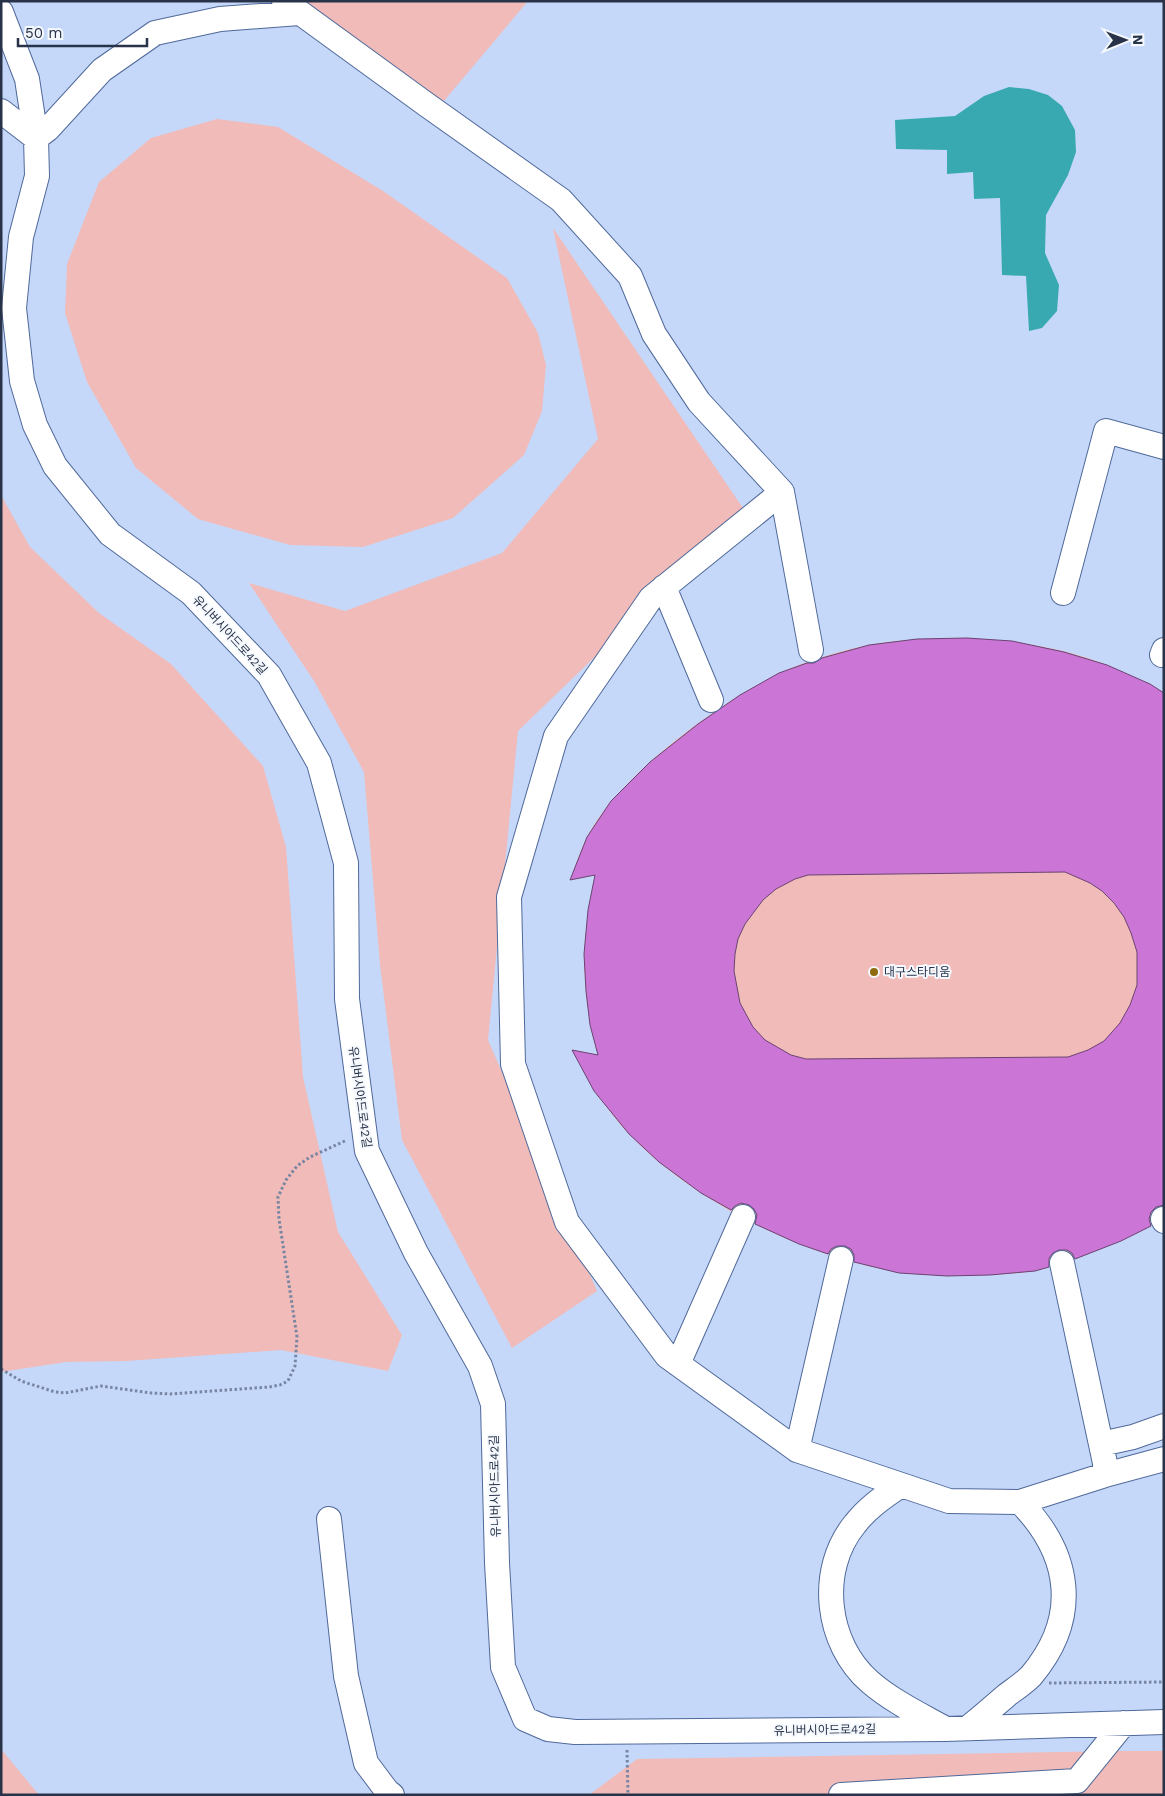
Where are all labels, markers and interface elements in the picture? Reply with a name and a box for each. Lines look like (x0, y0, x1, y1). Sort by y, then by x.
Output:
scale bar (18, 15, 146, 47)
north arrow (1100, 15, 1150, 65)
text: 50 m (25, 24, 62, 42)
text: N (1130, 34, 1146, 45)
street label: 유니버시아드로42길 (190, 593, 270, 677)
place label: 대구스타디움 (884, 965, 950, 979)
marker: 대구스타디움 (868, 966, 880, 978)
street label: 유니버시아드로42길 (346, 1045, 374, 1149)
street label: 유니버시아드로42길 (487, 1435, 503, 1537)
street label: 유니버시아드로42길 (774, 1722, 876, 1738)

